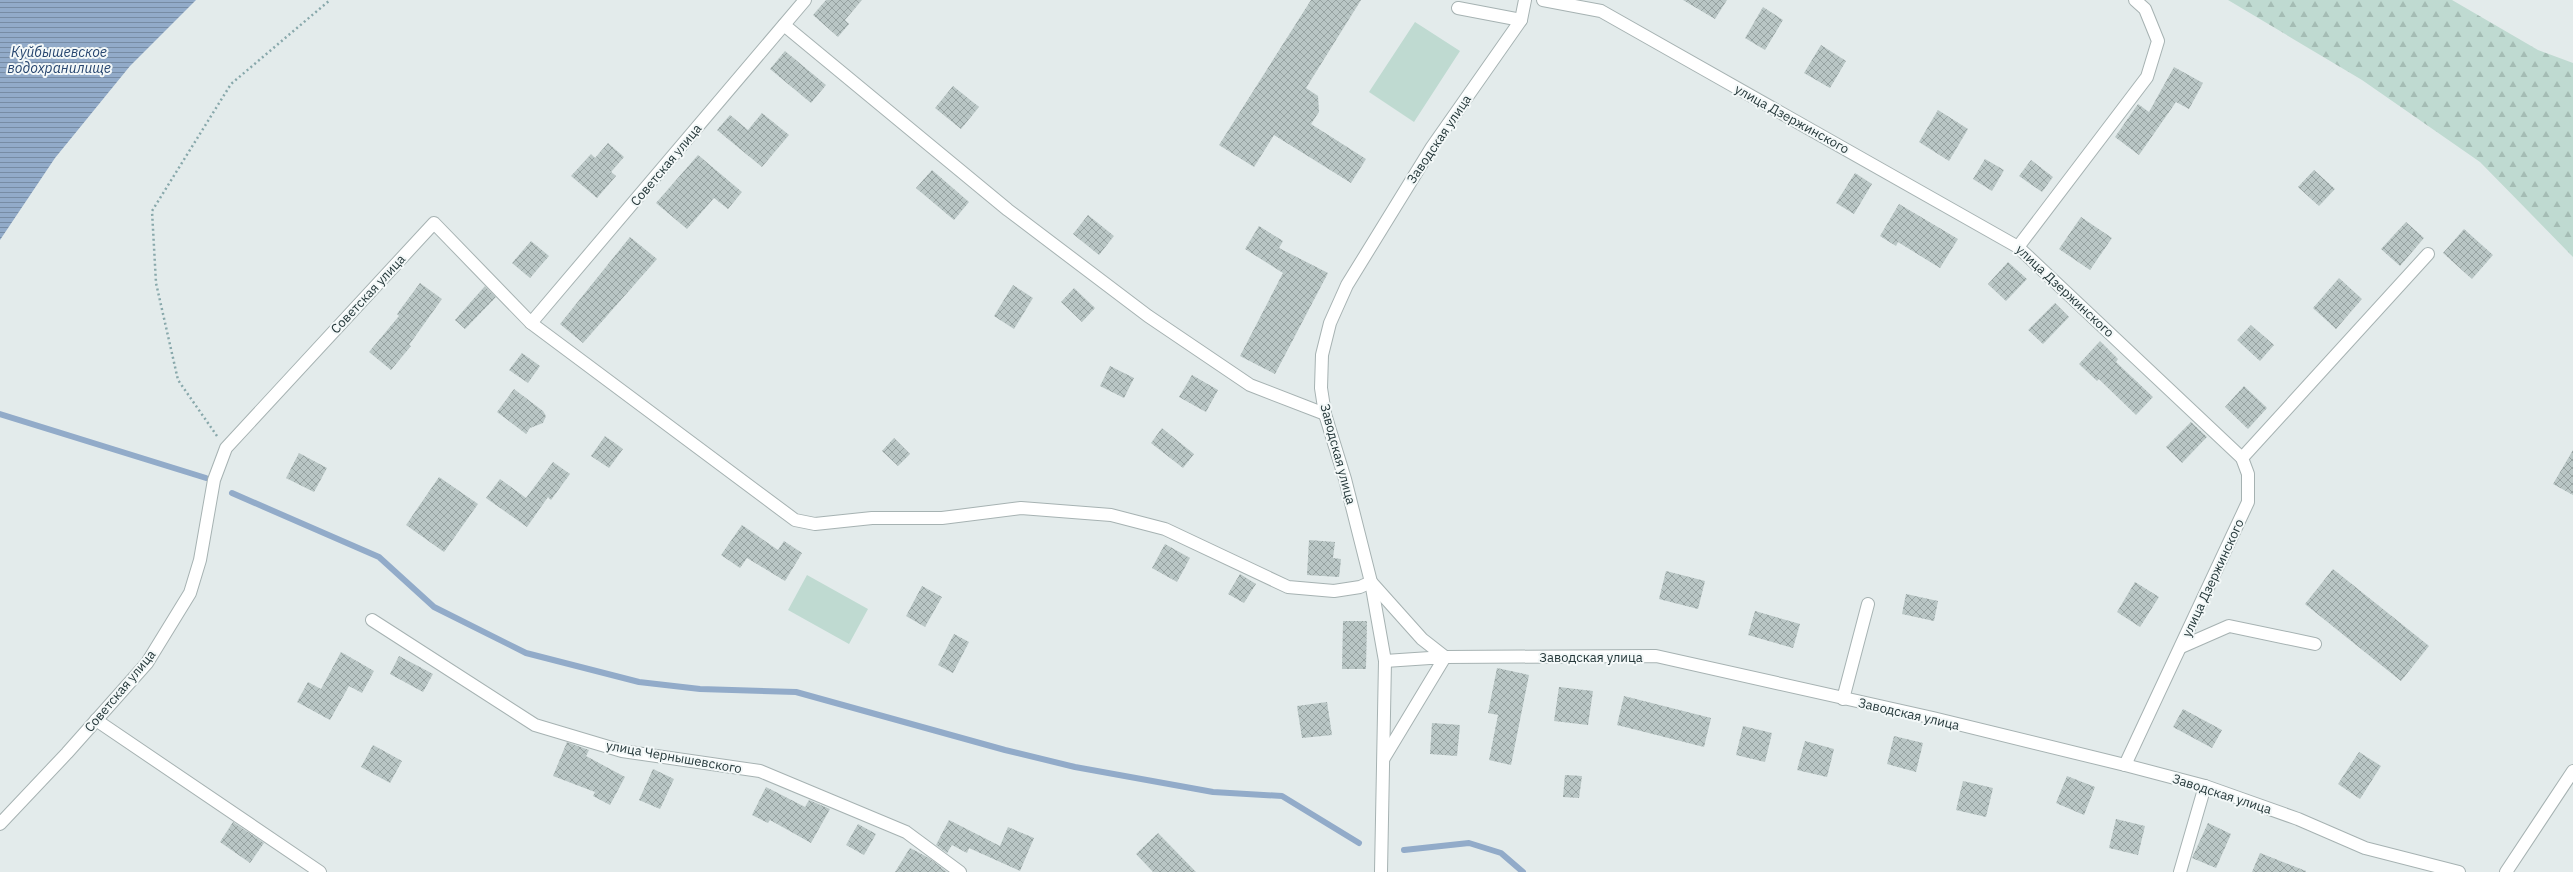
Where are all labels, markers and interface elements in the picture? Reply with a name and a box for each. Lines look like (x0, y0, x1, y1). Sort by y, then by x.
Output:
water label: Куйбышевское водохранилище (7, 43, 111, 77)
street label: улица Дзержинского (1732, 80, 1852, 158)
street label: Заводская улица (1403, 91, 1475, 187)
street label: Советская улица (627, 120, 705, 210)
street label: улица Дзержинского (2012, 241, 2118, 341)
street label: Советская улица (327, 251, 409, 337)
street label: Заводская улица (1316, 402, 1360, 506)
street label: улица Дзержинского (2178, 516, 2248, 640)
street label: Советская улица (81, 646, 159, 736)
street label: Заводская улица (1539, 649, 1643, 666)
street label: Заводская улица (1857, 694, 1961, 734)
street label: улица Чернышевского (605, 737, 743, 777)
street label: Заводская улица (2170, 770, 2274, 818)

